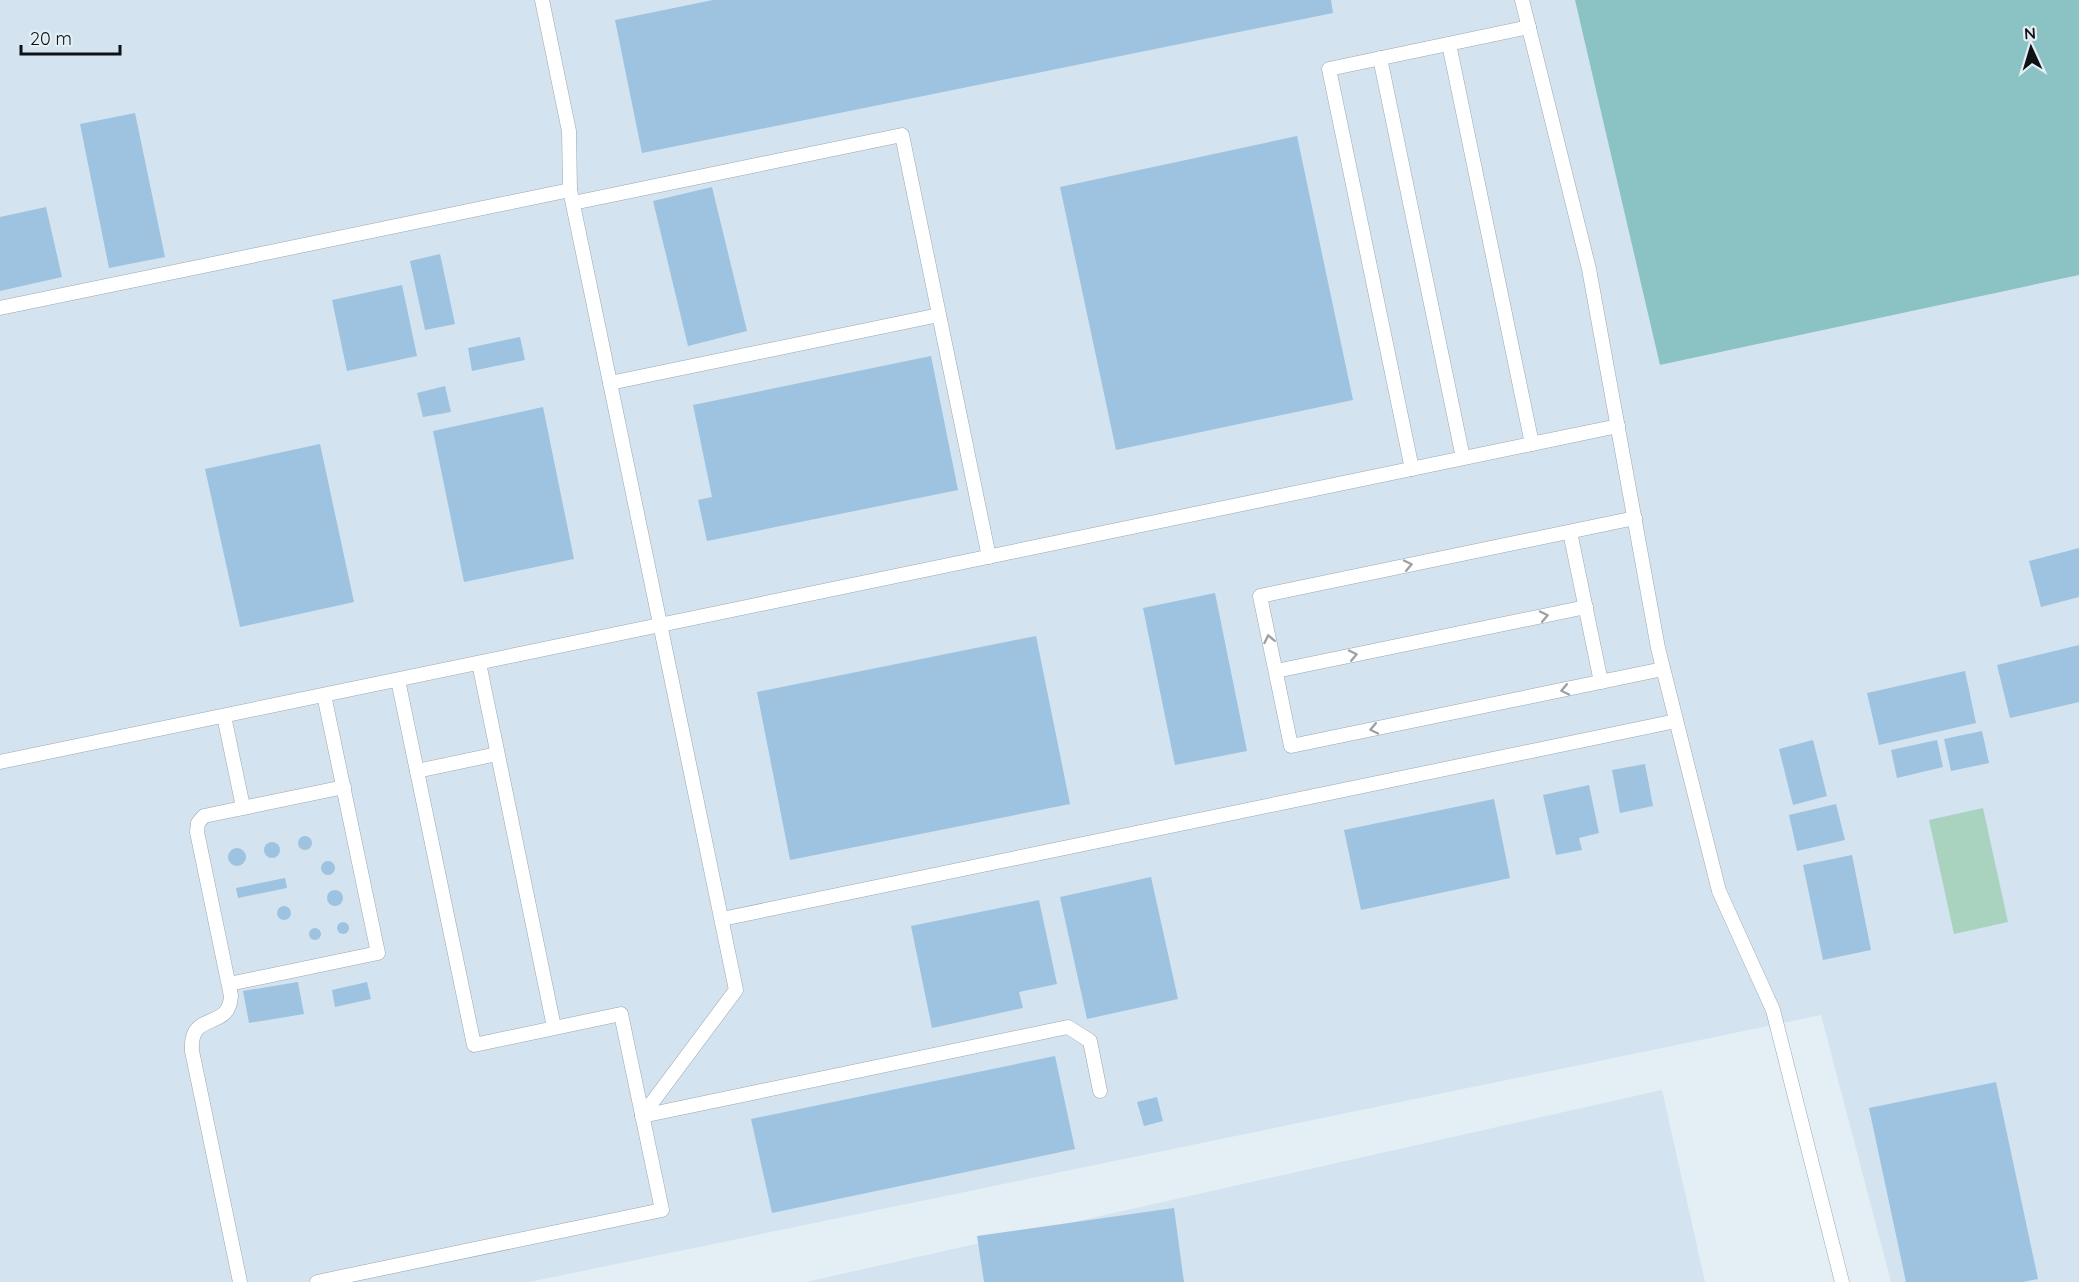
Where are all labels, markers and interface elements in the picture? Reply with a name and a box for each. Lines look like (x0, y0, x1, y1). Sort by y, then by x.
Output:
scale bar (21, 18, 120, 56)
north arrow (2001, 18, 2061, 78)
text: N (2023, 23, 2037, 43)
text: 20 m (30, 27, 72, 50)
one-way arrow (1403, 559, 1413, 572)
one-way arrow (1539, 610, 1549, 623)
one-way arrow (1263, 634, 1276, 644)
one-way arrow (1348, 649, 1358, 662)
one-way arrow (1560, 682, 1570, 695)
one-way arrow (1369, 722, 1379, 735)

